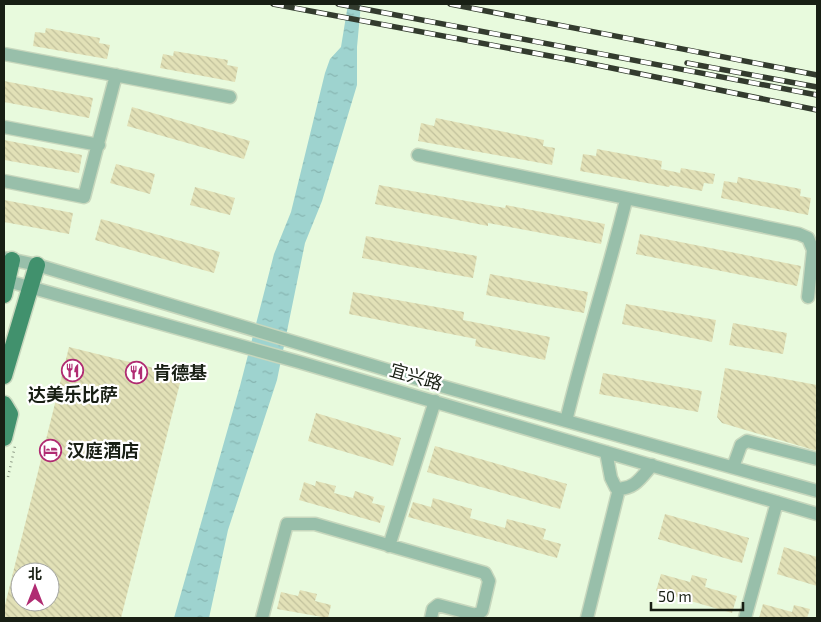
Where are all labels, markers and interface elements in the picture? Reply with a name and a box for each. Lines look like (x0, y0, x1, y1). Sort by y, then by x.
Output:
restaurant icon: 达美乐比萨 (61, 358, 85, 382)
street label: 宜兴路 (387, 358, 445, 394)
restaurant icon: 肯德基 (125, 361, 149, 385)
place label: 肯德基 (153, 361, 207, 383)
place label: 达美乐比萨 (28, 383, 118, 405)
hotel icon: 汉庭酒店 (39, 439, 63, 463)
place label: 汉庭酒店 (67, 439, 139, 461)
north arrow (10, 562, 60, 612)
text: 北 (28, 565, 42, 582)
scale bar (651, 580, 744, 612)
text: 50 m (658, 587, 692, 605)

